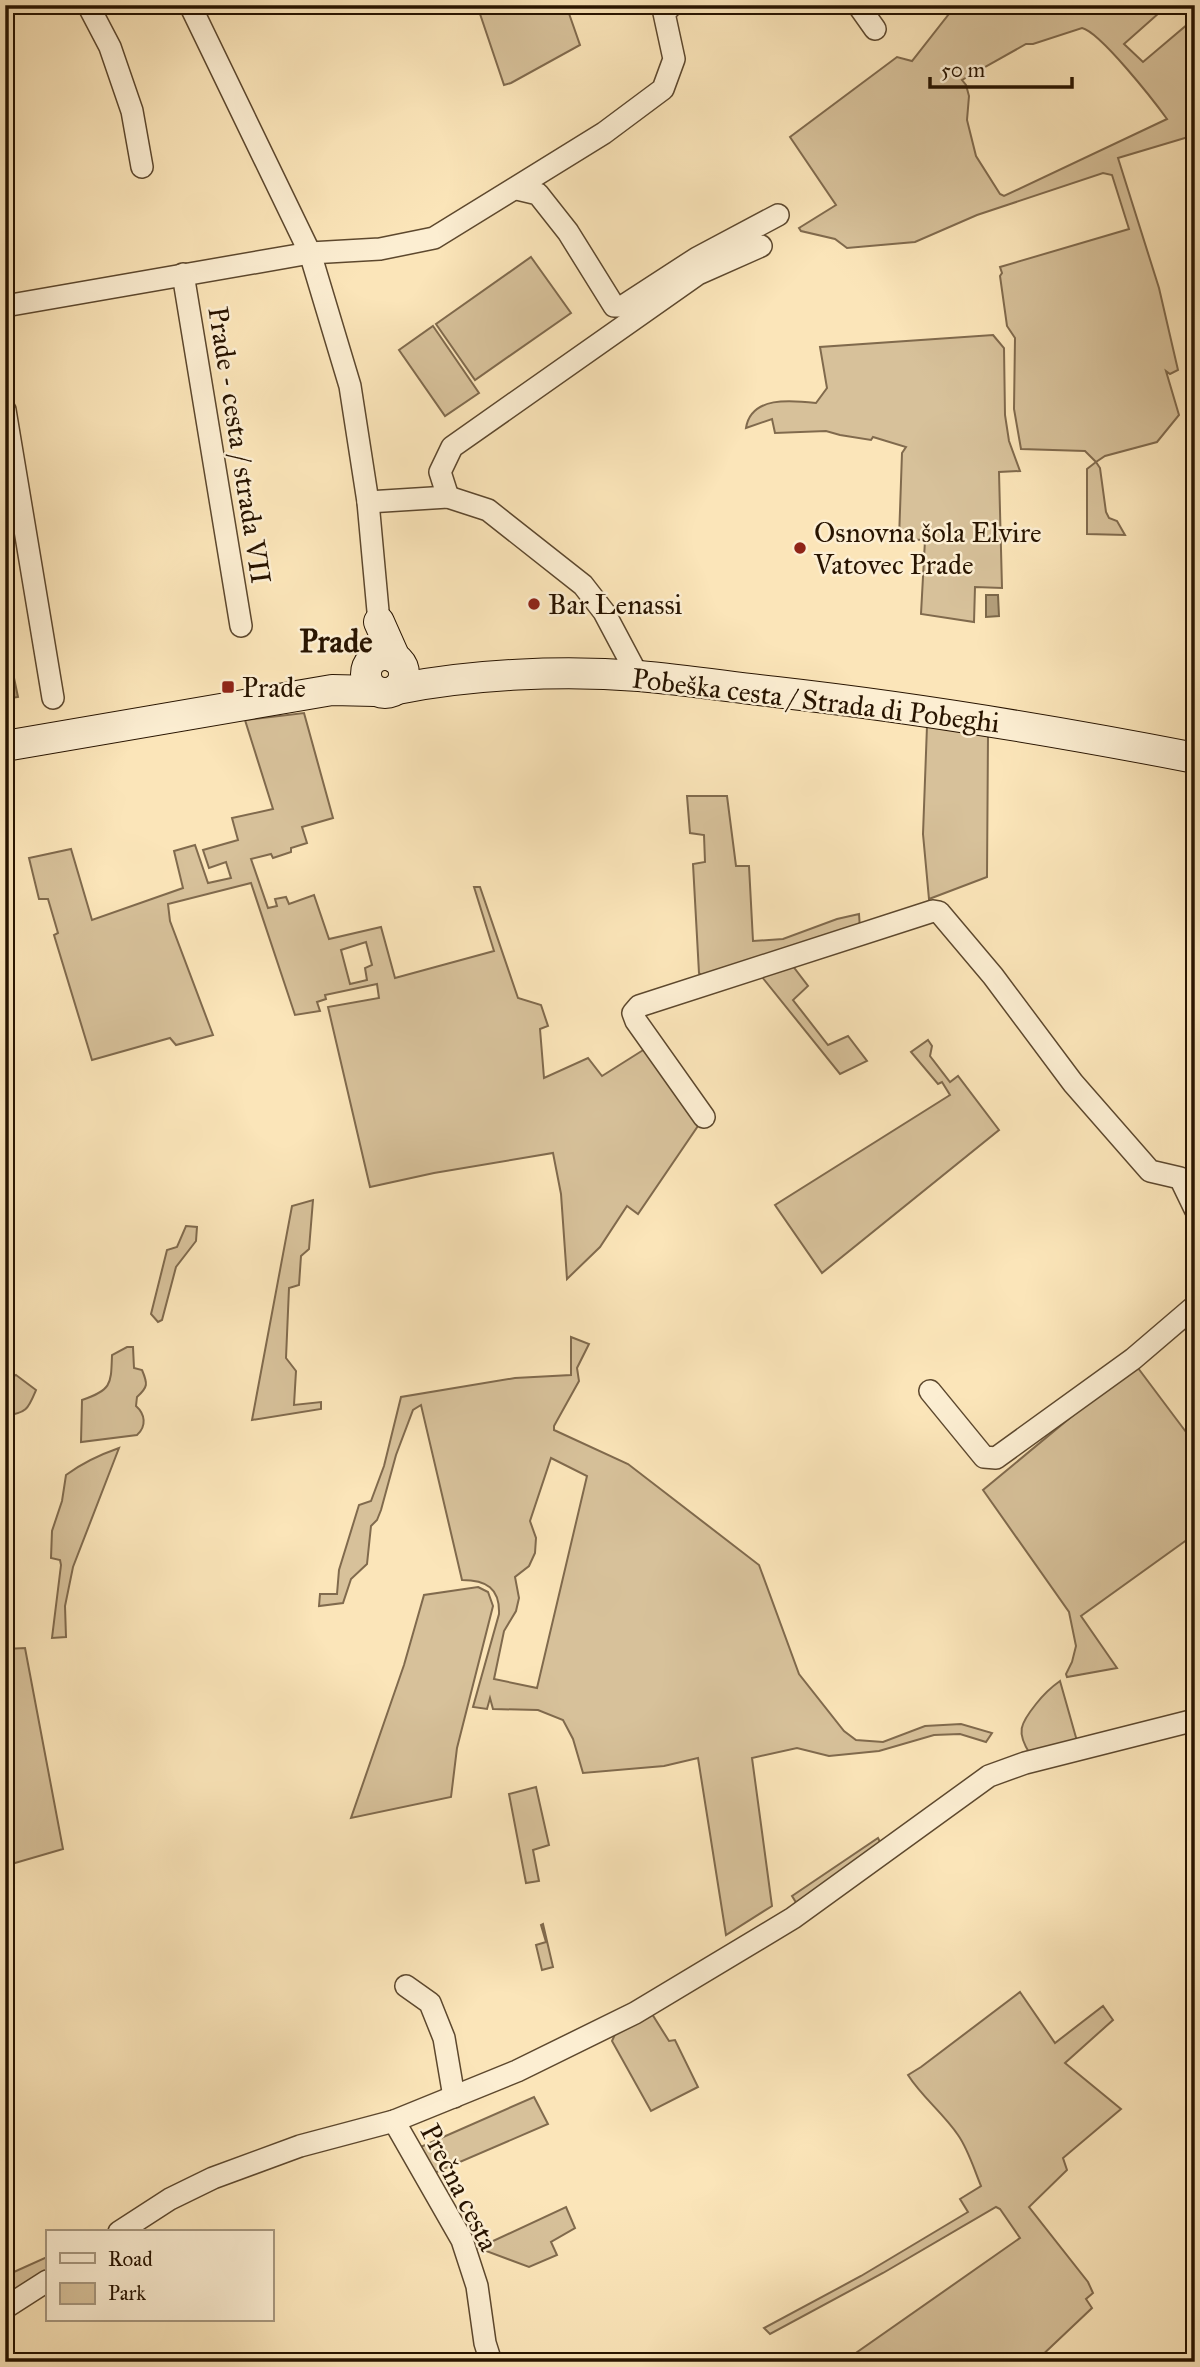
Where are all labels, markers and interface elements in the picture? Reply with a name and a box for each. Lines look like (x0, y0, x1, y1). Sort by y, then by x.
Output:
scale bar (930, 46, 1072, 90)
text: 50 m (941, 57, 986, 83)
street label: Prade - cesta / strada VII (200, 304, 279, 586)
place label: Osnovna šola Elvire Vatovec Prade (813, 515, 1042, 582)
marker: Osnovna šola Elvire Vatovec Prade (792, 540, 808, 556)
place label: Bar Lenassi (548, 587, 683, 622)
marker: Bar Lenassi (526, 596, 542, 612)
district label: Prade (299, 622, 373, 661)
street label: Pobeška cesta / Strada di Pobeghi (630, 661, 1002, 740)
place label: Prade (242, 670, 306, 705)
marker: Prade (220, 679, 236, 695)
street label: Prečna cesta (413, 2118, 507, 2257)
legend (46, 2230, 273, 2322)
text: Road (108, 2246, 153, 2272)
text: Park (108, 2280, 146, 2306)

